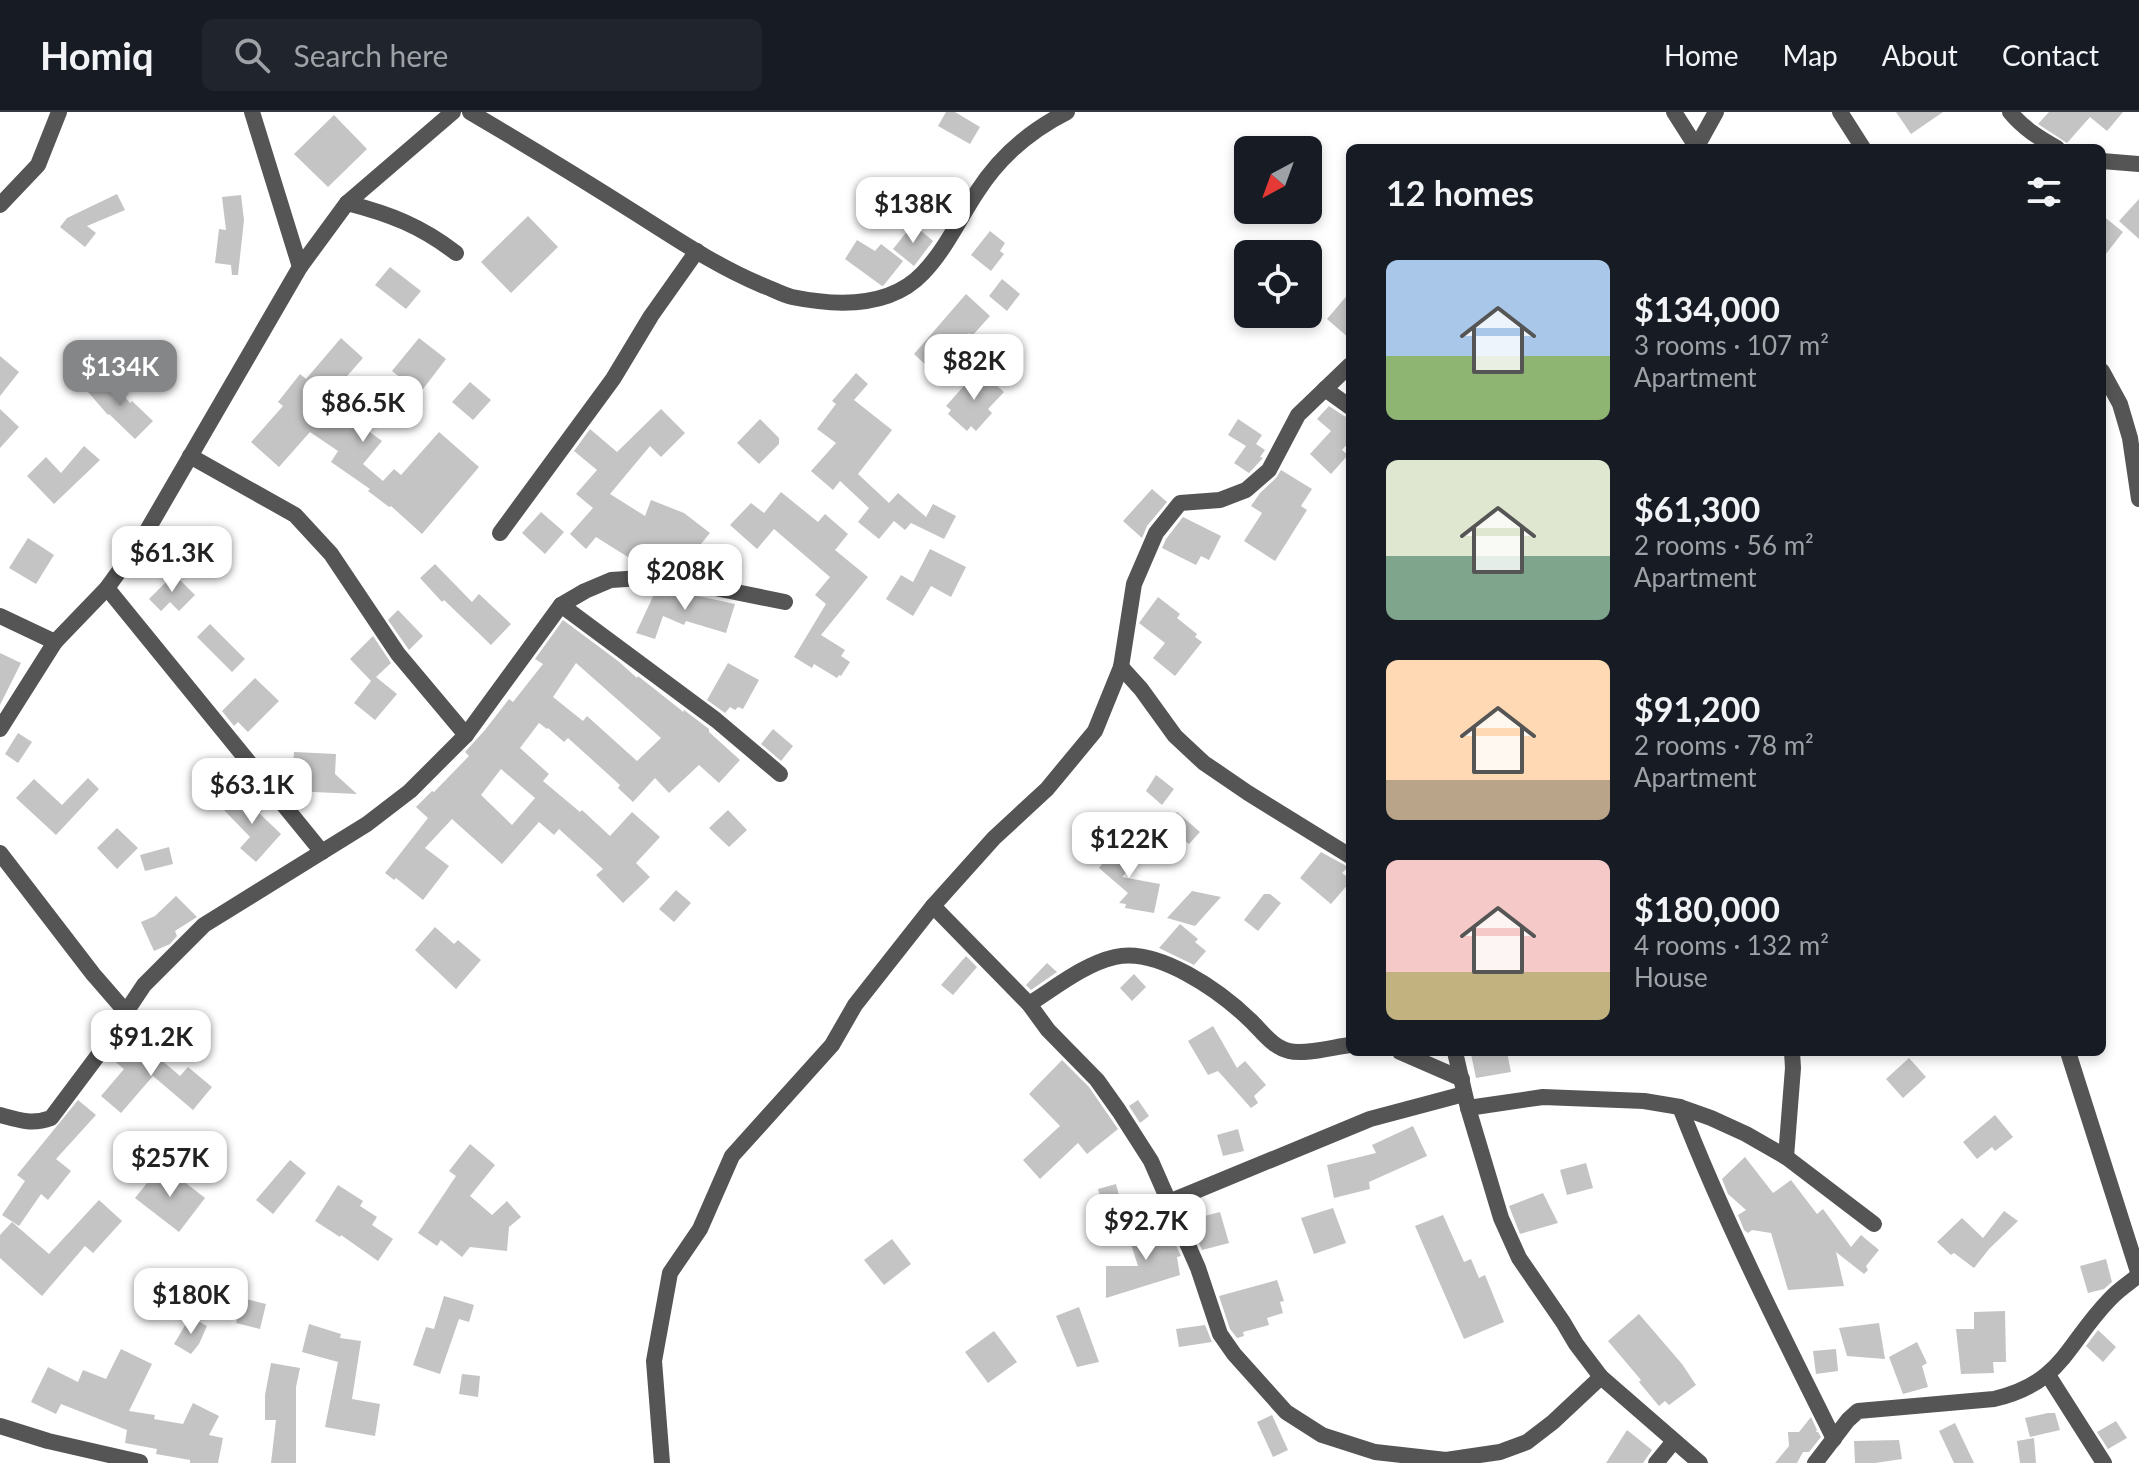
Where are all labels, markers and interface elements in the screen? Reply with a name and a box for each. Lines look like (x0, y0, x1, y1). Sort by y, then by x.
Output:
search box (202, 19, 762, 91)
text: Homiq (40, 32, 154, 78)
icon: search (230, 33, 274, 77)
text: Search here (294, 37, 448, 73)
text: Home (1664, 38, 1739, 72)
text: Map (1783, 38, 1838, 72)
text: About (1882, 38, 1958, 72)
text: Contact (2002, 38, 2099, 72)
north arrow (1234, 136, 1322, 224)
map controls (1234, 136, 1322, 328)
icon: filters (2022, 170, 2066, 214)
text: 12 homes (1386, 172, 1534, 213)
pin: $138K (857, 177, 969, 245)
text: $138K (874, 187, 952, 219)
button: locate (1234, 240, 1322, 328)
text: $134,000 (1634, 288, 1780, 329)
icon: home (1450, 292, 1546, 388)
text: 3 rooms · 107 m² (1634, 329, 1829, 361)
pin: $82K (927, 334, 1021, 402)
pin: $134K (64, 340, 176, 408)
text: $82K (942, 344, 1006, 376)
text: $134K (81, 350, 159, 382)
text: Apartment (1634, 361, 1757, 393)
pin: $86.5K (298, 376, 428, 444)
text: $86.5K (321, 386, 405, 418)
text: $61,300 (1634, 488, 1760, 529)
icon: home (1450, 492, 1546, 588)
pin: $61.3K (107, 526, 237, 594)
text: 2 rooms · 56 m² (1634, 529, 1814, 561)
text: $61.3K (130, 536, 214, 568)
pin: $208K (629, 544, 741, 612)
text: $208K (646, 554, 724, 586)
text: Apartment (1634, 561, 1757, 593)
text: $91,200 (1634, 688, 1760, 729)
icon: home (1450, 692, 1546, 788)
text: 2 rooms · 78 m² (1634, 729, 1814, 761)
pin: $63.1K (187, 758, 317, 826)
text: Apartment (1634, 761, 1757, 793)
text: $63.1K (210, 768, 294, 800)
pin: $122K (1073, 812, 1185, 880)
text: $122K (1090, 822, 1168, 854)
text: $180,000 (1634, 888, 1780, 929)
icon: home (1450, 892, 1546, 988)
text: 4 rooms · 132 m² (1634, 929, 1829, 961)
text: House (1634, 961, 1708, 993)
pin: $91.2K (86, 1010, 216, 1078)
text: $91.2K (109, 1020, 193, 1052)
pin: $257K (114, 1131, 226, 1199)
text: $257K (131, 1141, 209, 1173)
pin: $92.7K (1081, 1194, 1211, 1262)
text: $92.7K (1104, 1204, 1188, 1236)
pin: $180K (135, 1268, 247, 1336)
text: $180K (152, 1278, 230, 1310)

